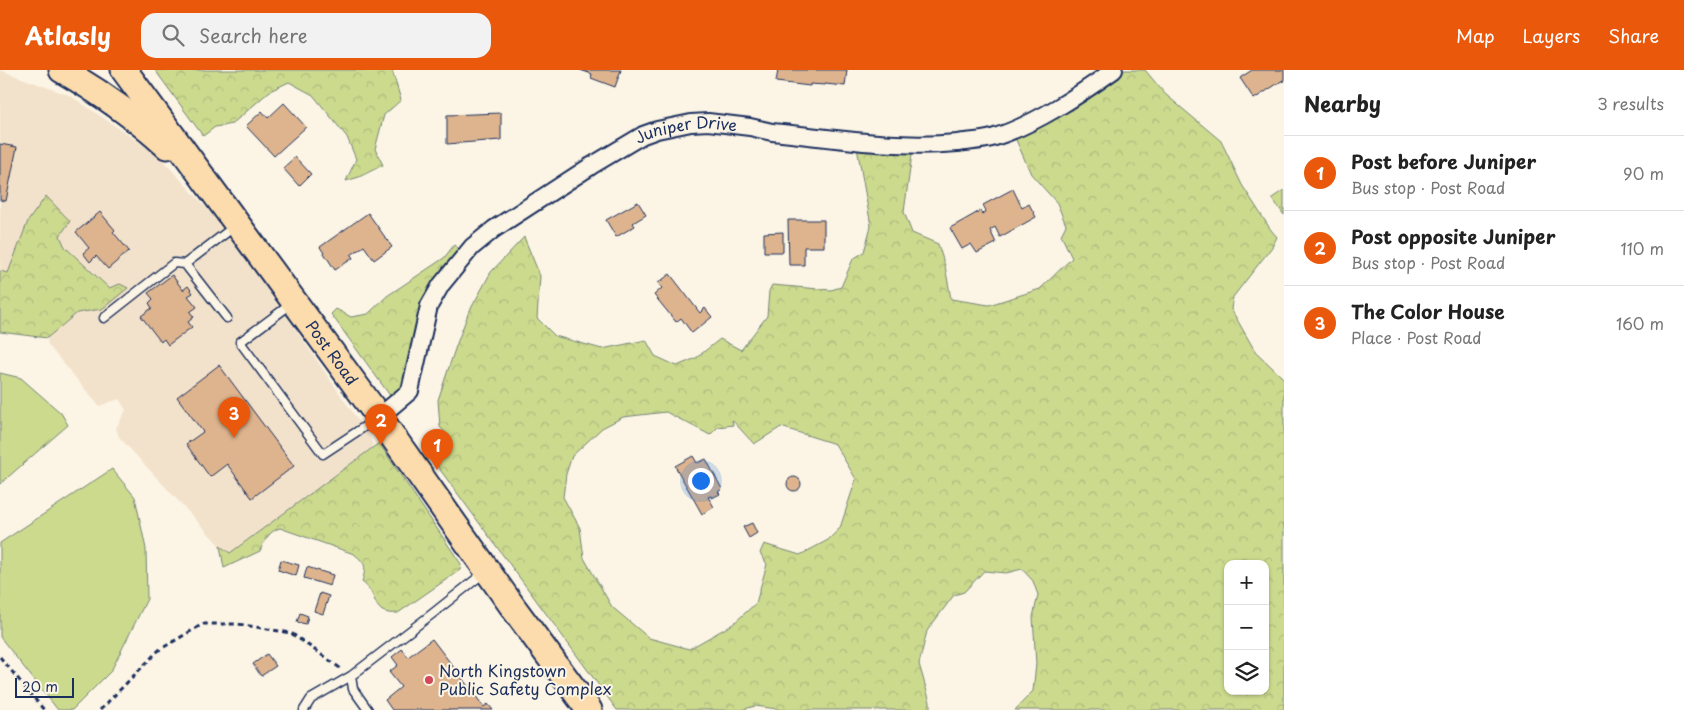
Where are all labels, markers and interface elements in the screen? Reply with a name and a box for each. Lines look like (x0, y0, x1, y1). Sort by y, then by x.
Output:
search box (141, 13, 491, 58)
text: Atlasly (25, 17, 111, 53)
icon: search (159, 21, 187, 49)
text: Search here (199, 21, 308, 49)
text: Map (1456, 22, 1495, 49)
text: Layers (1523, 22, 1580, 49)
text: Share (1608, 22, 1659, 49)
text: Nearby (1304, 87, 1381, 119)
text: 3 results (1597, 91, 1664, 115)
street label: Juniper Drive (629, 109, 739, 149)
text: Post before Juniper (1351, 147, 1536, 175)
text: 1 (1316, 161, 1324, 185)
text: 90 m (1623, 161, 1664, 185)
text: Bus stop · Post Road (1351, 175, 1505, 199)
text: Post opposite Juniper (1351, 222, 1555, 250)
text: 2 (1314, 236, 1326, 260)
text: 110 m (1621, 236, 1664, 260)
text: Bus stop · Post Road (1351, 250, 1505, 274)
text: The Color House (1351, 297, 1505, 325)
text: 3 (1315, 311, 1325, 335)
text: 160 m (1616, 311, 1664, 335)
street label: Post Road (301, 315, 365, 390)
text: Place · Post Road (1351, 325, 1481, 349)
pin: 3 (218, 397, 250, 438)
pin: 2 (365, 404, 397, 445)
pin: 1 (421, 429, 453, 470)
your location (688, 468, 714, 494)
map controls (1224, 560, 1269, 695)
button: + (1224, 560, 1269, 605)
button: − (1224, 605, 1269, 650)
button: layers (1224, 650, 1269, 695)
place label: North Kingstown Public Safety Complex (439, 658, 611, 700)
marker: North Kingstown Public Safety Complex (423, 674, 435, 686)
scale bar (15, 675, 74, 698)
text: 20 m (22, 676, 58, 697)

